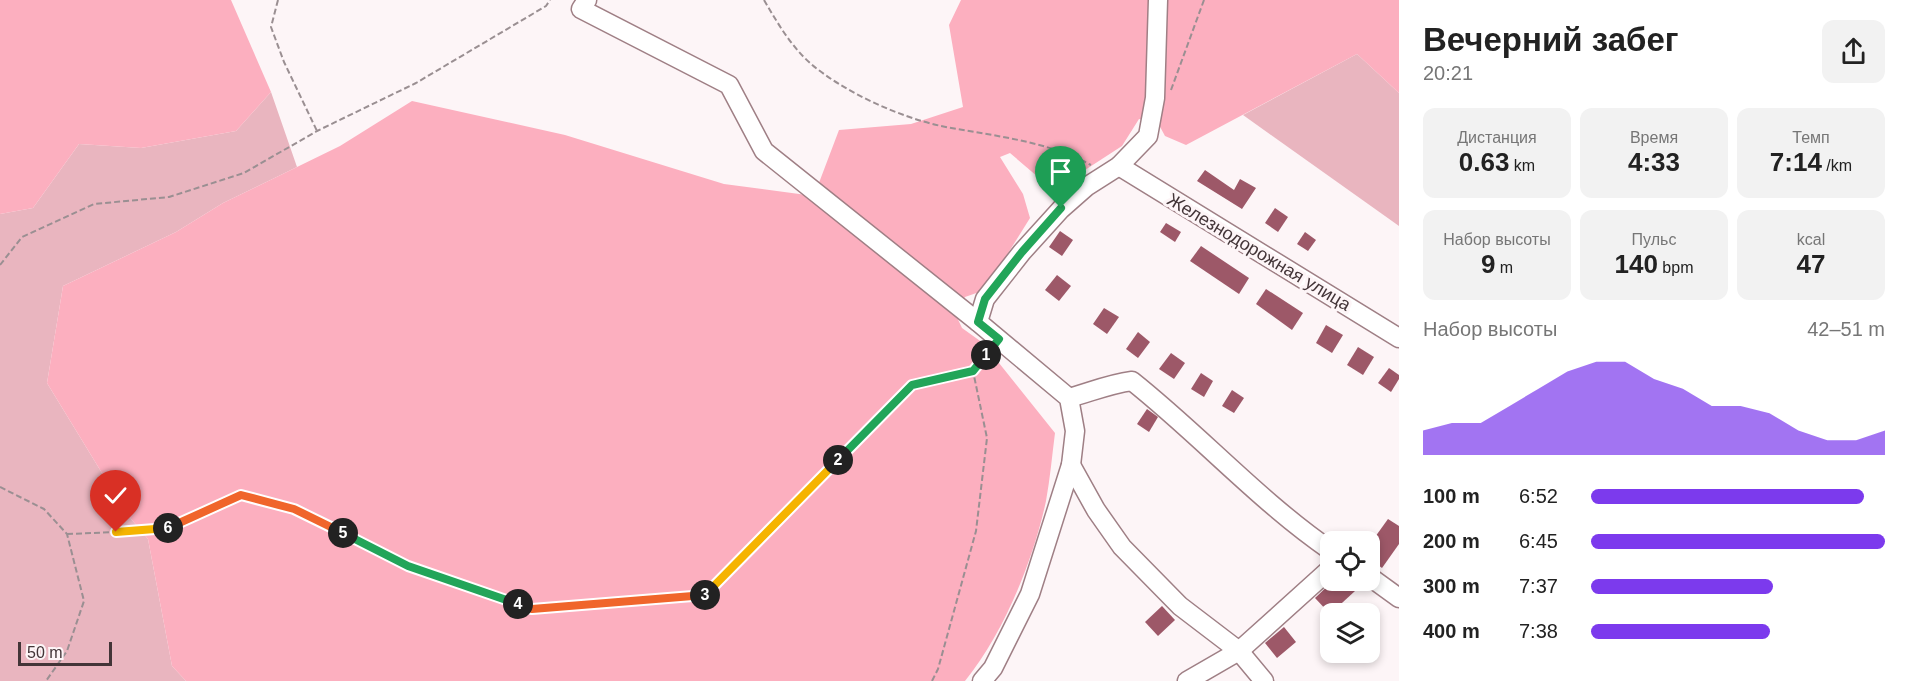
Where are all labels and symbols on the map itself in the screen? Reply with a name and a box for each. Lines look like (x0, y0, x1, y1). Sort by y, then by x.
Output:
pin (1035, 146, 1086, 208)
street label: Железнодорожная улица (1164, 189, 1355, 315)
pin: 1 (971, 340, 1001, 370)
pin: 2 (823, 445, 853, 475)
pin (90, 470, 141, 532)
pin: 6 (153, 513, 183, 543)
pin: 5 (328, 518, 358, 548)
pin: 3 (690, 580, 720, 610)
pin: 4 (503, 589, 533, 619)
scale bar (18, 639, 112, 666)

